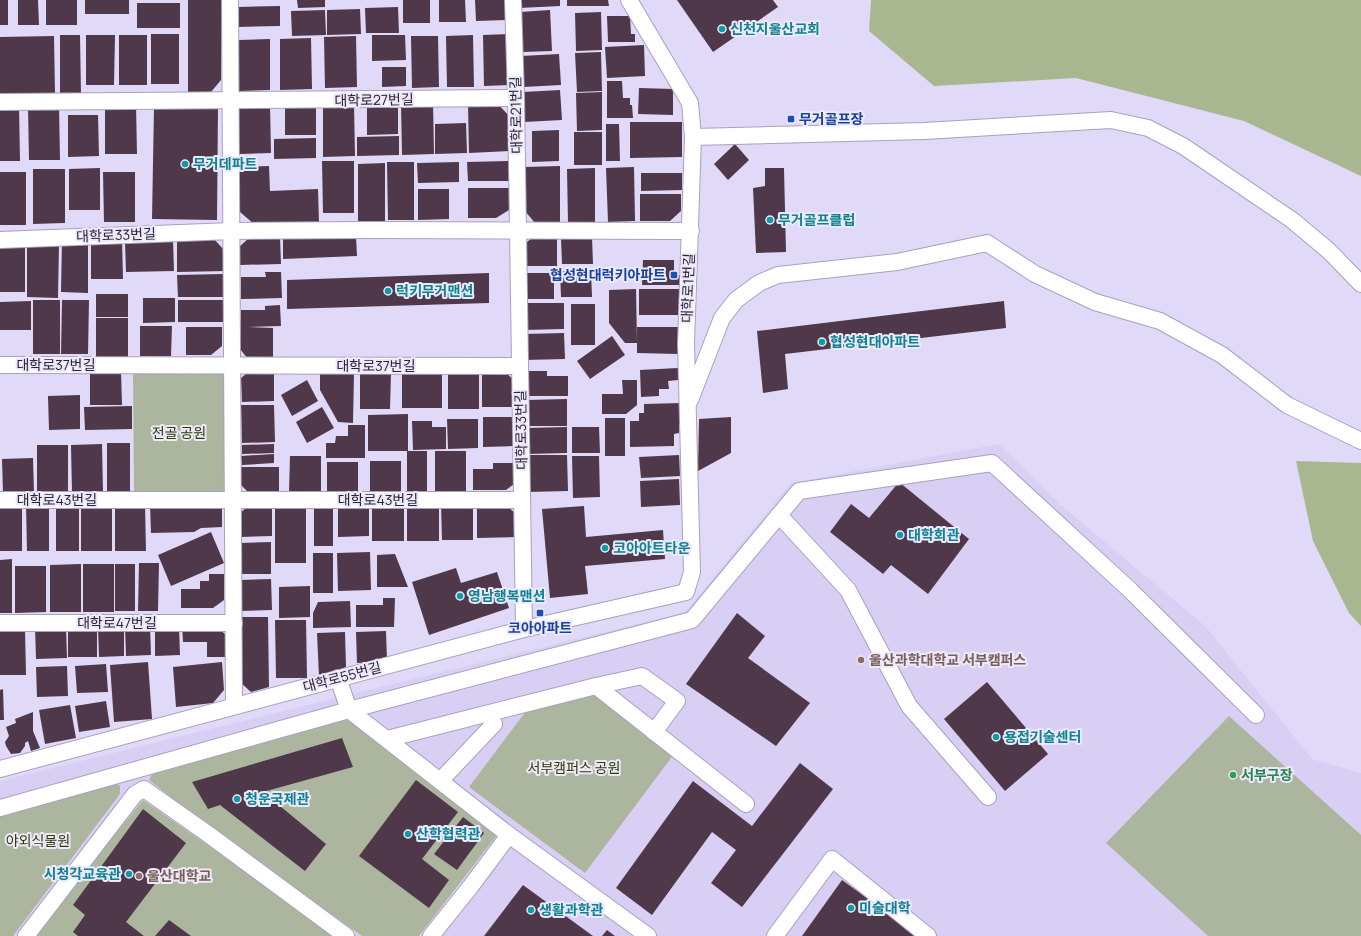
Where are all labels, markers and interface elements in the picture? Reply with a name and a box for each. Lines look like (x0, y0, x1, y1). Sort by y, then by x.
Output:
place label: 신천지울산교회 (730, 19, 820, 38)
marker: 신천지울산교회 (717, 24, 727, 34)
street label: 대학로21번길 (505, 76, 526, 154)
street label: 대학로27번길 (334, 89, 414, 110)
place label: 무거골프장 (799, 109, 864, 128)
marker: 무거골프장 (786, 114, 796, 124)
place label: 무거데파트 (193, 154, 258, 173)
marker: 무거데파트 (180, 159, 190, 169)
place label: 무거골프클럽 (778, 210, 855, 229)
marker: 무거골프클럽 (765, 215, 775, 225)
street label: 대학로33번길 (76, 224, 156, 245)
street label: 대학로1번길 (677, 253, 698, 323)
place label: 협성현대럭키아파트 (550, 265, 666, 284)
marker: 협성현대럭키아파트 (669, 270, 679, 280)
place label: 럭키무거맨션 (396, 281, 473, 300)
marker: 럭키무거맨션 (383, 286, 393, 296)
place label: 협성현대아파트 (830, 332, 920, 351)
marker: 협성현대아파트 (817, 337, 827, 347)
street label: 대학로37번길 (16, 355, 96, 374)
street label: 대학로37번길 (336, 356, 416, 375)
street label: 대학로33번길 (510, 390, 531, 470)
park label: 전골 공원 (152, 423, 206, 442)
street label: 대학로43번길 (17, 490, 97, 509)
street label: 대학로43번길 (338, 490, 418, 509)
place label: 대학회관 (908, 525, 960, 544)
marker: 대학회관 (895, 530, 905, 540)
place label: 코아아트타운 (613, 538, 690, 557)
marker: 코아아트타운 (600, 543, 610, 553)
place label: 영남행복맨션 (468, 586, 545, 605)
marker: 영남행복맨션 (455, 591, 465, 601)
marker: 코아아파트 (535, 608, 545, 618)
street label: 대학로47번길 (77, 613, 157, 632)
place label: 코아아파트 (508, 618, 572, 637)
place label: 울산과학대학교 서부캠퍼스 (869, 650, 1026, 669)
marker: 울산과학대학교 서부캠퍼스 (856, 655, 866, 665)
street label: 대학로55번길 (300, 657, 383, 696)
place label: 용접기술센터 (1004, 727, 1081, 746)
marker: 용접기술센터 (991, 732, 1001, 742)
park label: 서부캠퍼스 공원 (528, 758, 620, 777)
place label: 서부구장 (1241, 765, 1293, 784)
marker: 서부구장 (1228, 770, 1238, 780)
place label: 청운국제관 (245, 789, 310, 808)
marker: 청운국제관 (232, 794, 242, 804)
place label: 산학협력관 (416, 824, 481, 843)
marker: 산학협력관 (403, 829, 413, 839)
park label: 야외식물원 (6, 831, 70, 850)
place label: 시청각교육관 (44, 864, 121, 883)
place label: 울산대학교 (147, 866, 212, 885)
marker: 시청각교육관 (124, 869, 134, 879)
marker: 울산대학교 (134, 871, 144, 881)
place label: 미술대학 (859, 898, 911, 917)
place label: 생활과학관 (539, 900, 604, 919)
marker: 미술대학 (846, 903, 856, 913)
marker: 생활과학관 (526, 905, 536, 915)

